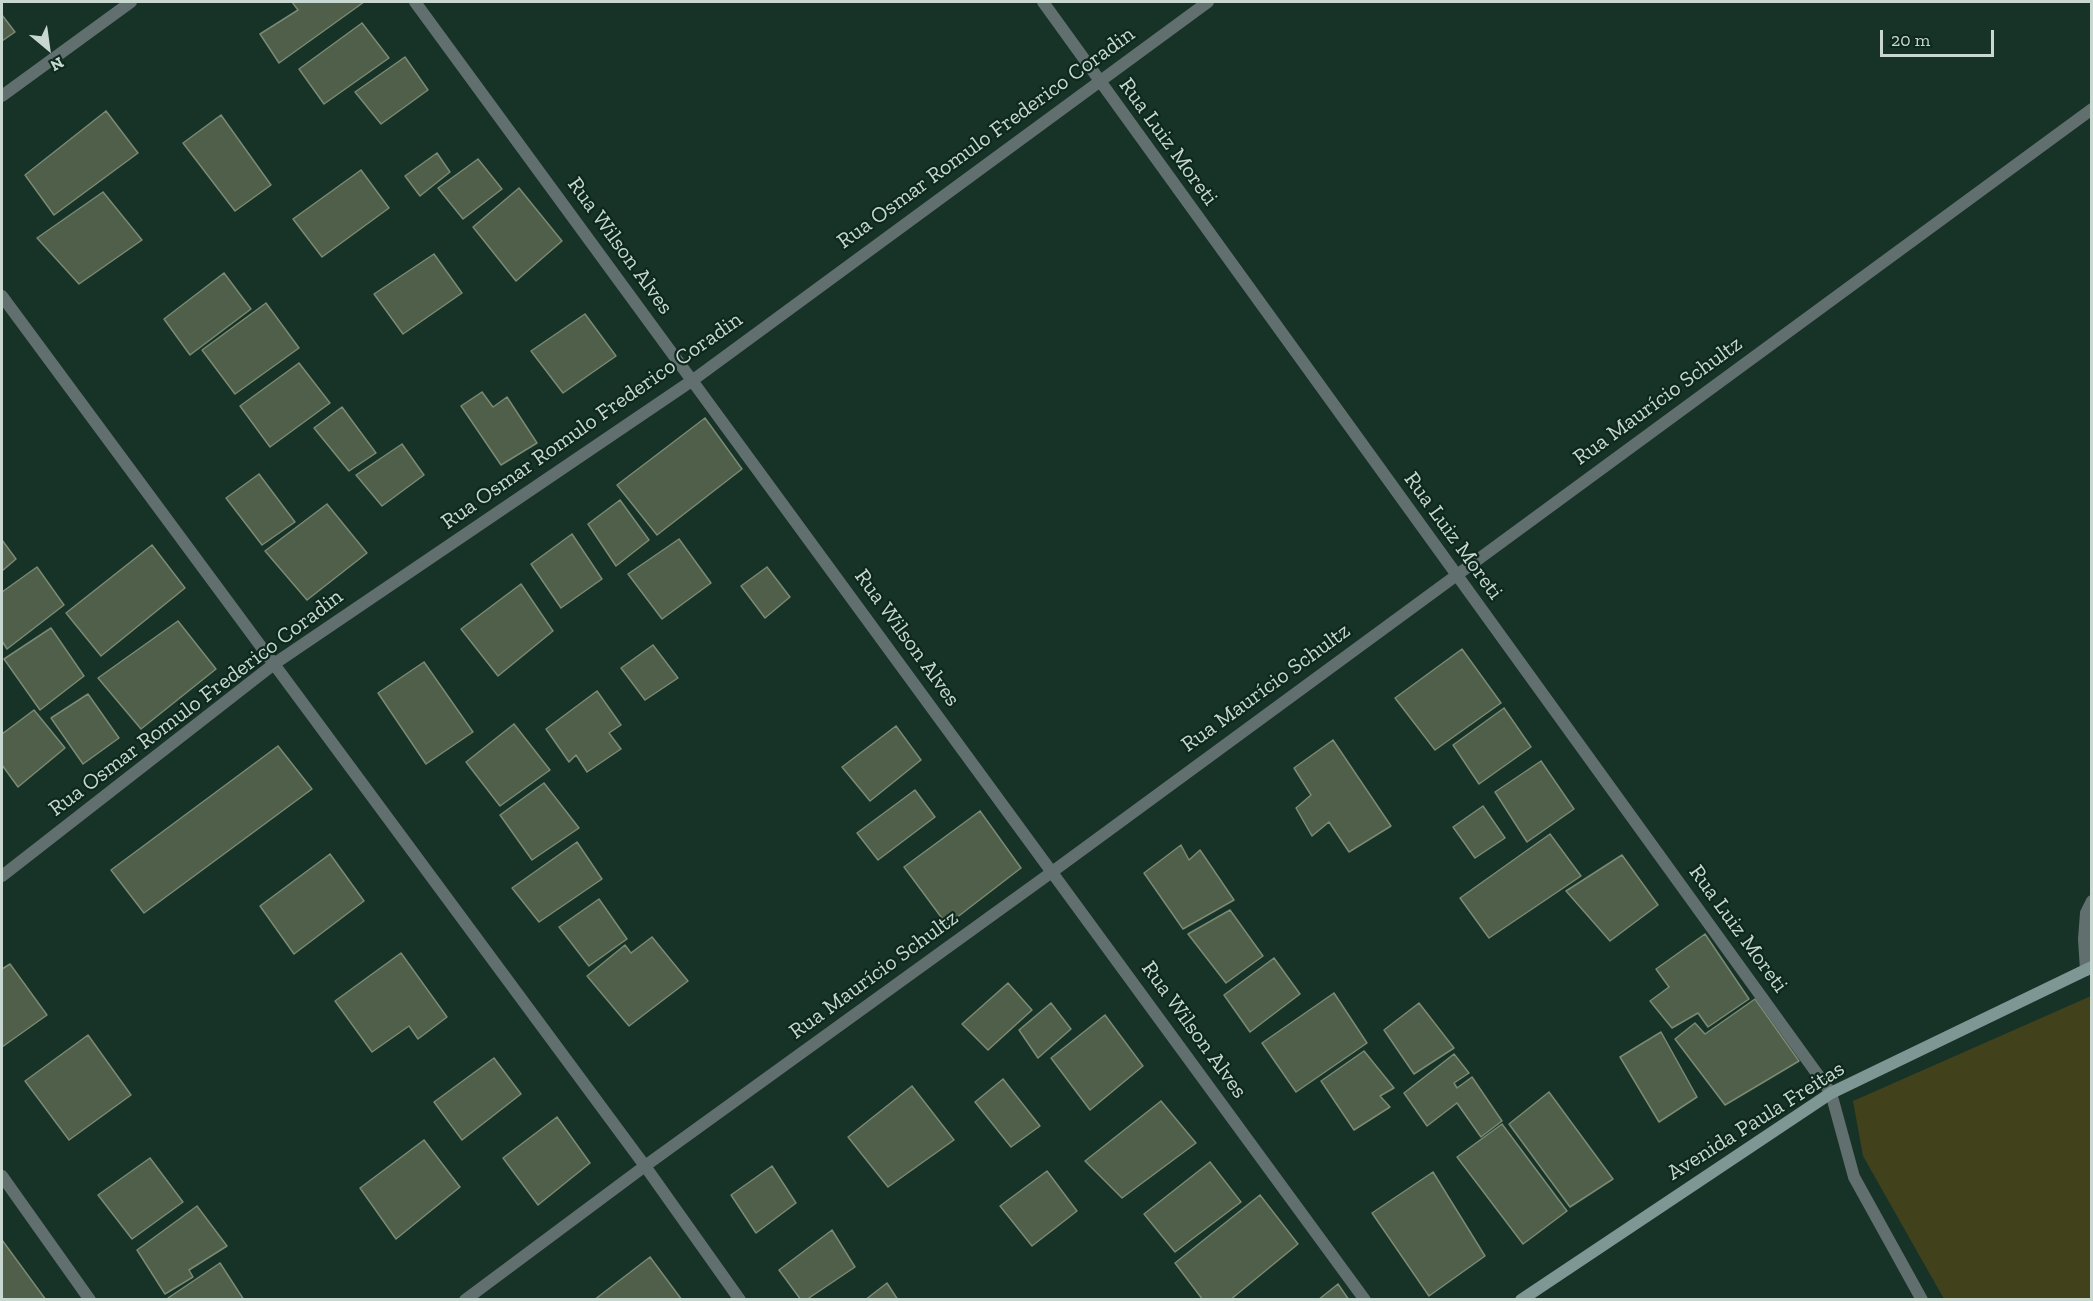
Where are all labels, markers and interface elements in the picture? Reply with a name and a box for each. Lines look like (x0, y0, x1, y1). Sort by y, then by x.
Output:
north arrow (18, 18, 78, 78)
scale bar (1883, 18, 1997, 56)
street label: Rua Osmar Romulo Frederico Coradin (832, 21, 1140, 255)
text: 20 m (1891, 29, 1930, 51)
text: N (47, 53, 67, 75)
street label: Rua Luiz Moreti (1113, 73, 1223, 211)
street label: Rua Wilson Alves (561, 172, 679, 320)
street label: Rua Osmar Romulo Frederico Coradin (436, 307, 748, 535)
street label: Rua Maurício Schultz (1568, 331, 1748, 471)
street label: Rua Luiz Moreti (1398, 467, 1508, 605)
street label: Rua Wilson Alves (848, 564, 966, 712)
street label: Rua Osmar Romulo Frederico Coradin (44, 584, 348, 822)
street label: Rua Maurício Schultz (1176, 618, 1356, 758)
street label: Rua Luiz Moreti (1683, 860, 1793, 998)
street label: Rua Maurício Schultz (784, 905, 964, 1045)
street label: Rua Wilson Alves (1135, 956, 1253, 1104)
street label: Avenida Paula Freitas (1662, 1056, 1850, 1186)

